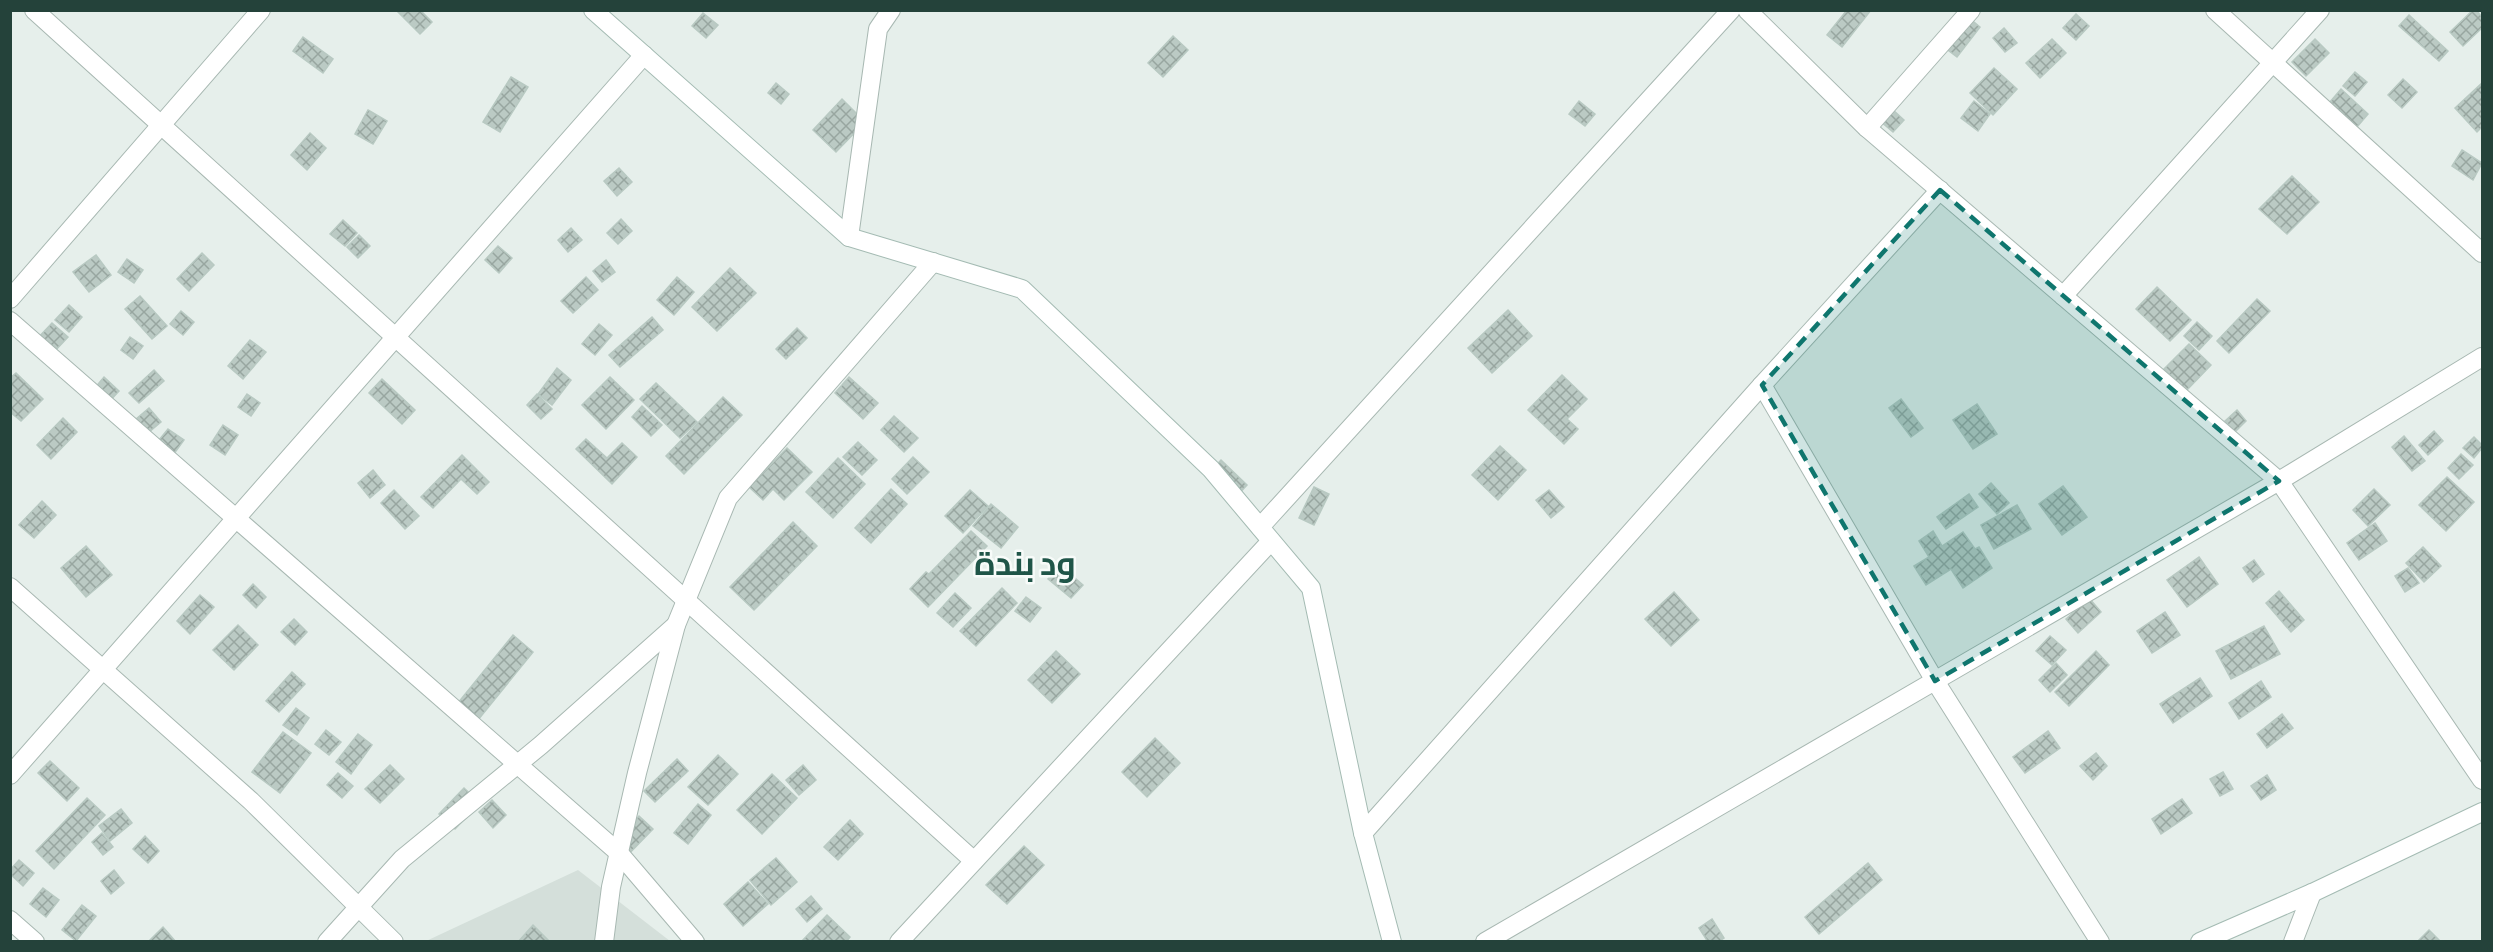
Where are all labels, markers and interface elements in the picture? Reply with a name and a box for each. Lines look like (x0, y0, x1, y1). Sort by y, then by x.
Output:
district label: ود بندة (974, 545, 1076, 585)

